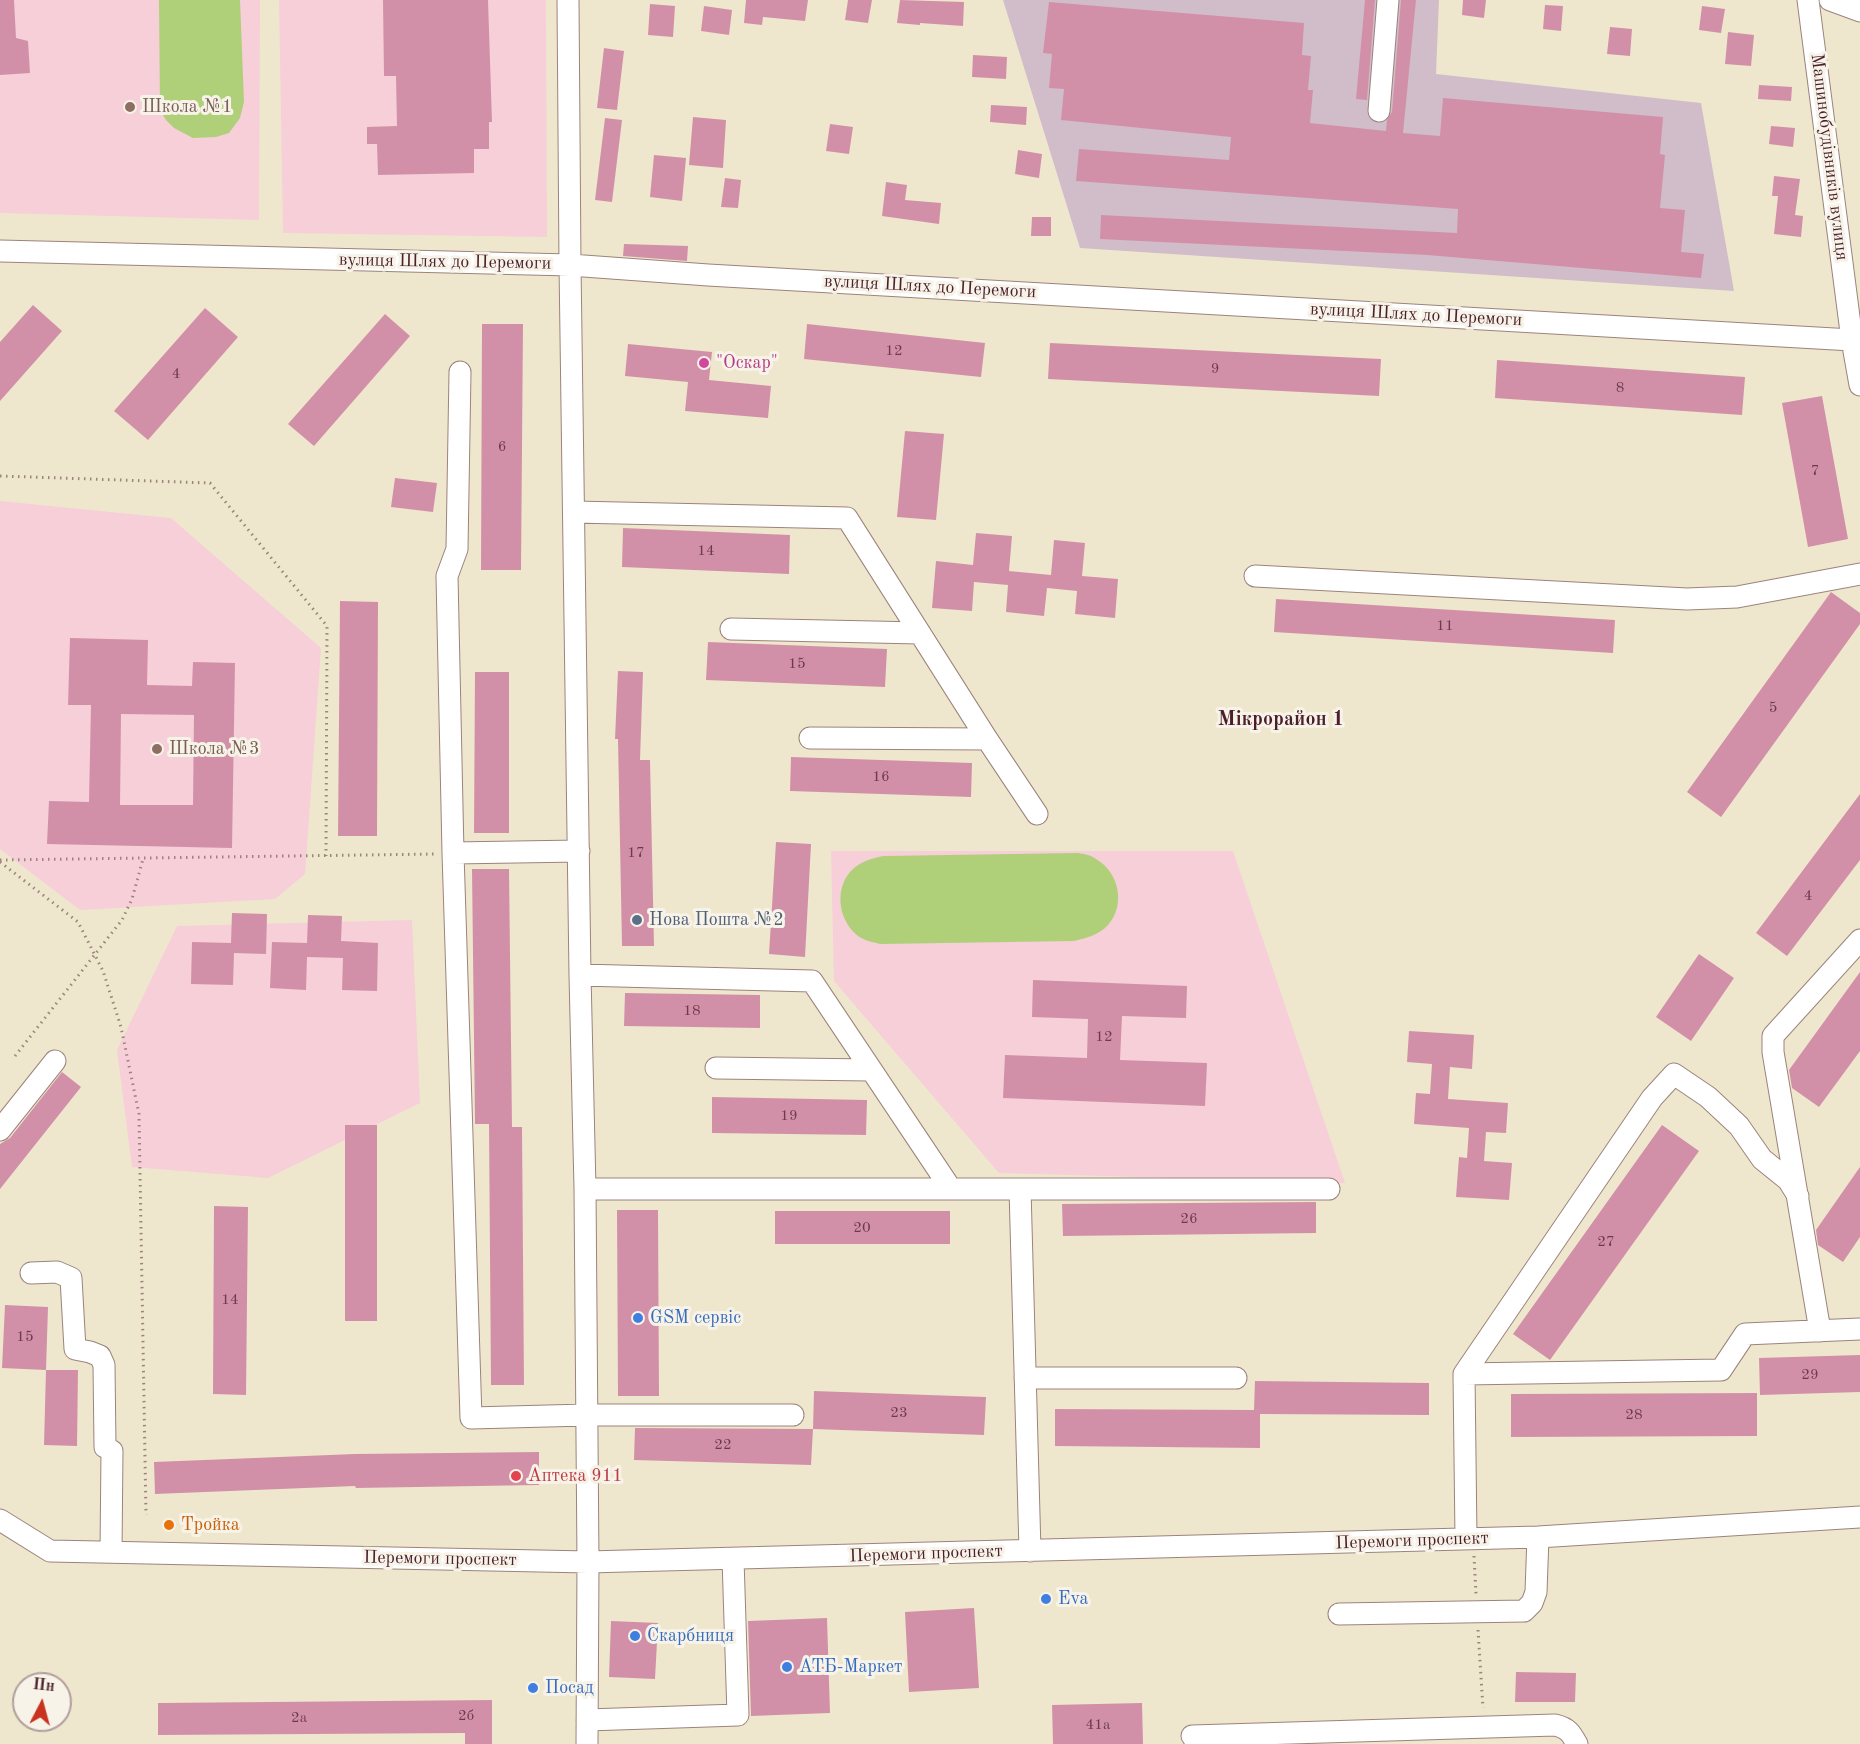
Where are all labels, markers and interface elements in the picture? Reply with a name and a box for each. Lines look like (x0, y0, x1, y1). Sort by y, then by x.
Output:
street label: Машинобудівників вулиця (1806, 52, 1852, 262)
place label: Школа №1 (142, 96, 232, 118)
marker: Школа №1 (123, 100, 137, 114)
street label: вулиця Шлях до Перемоги (339, 249, 551, 275)
street label: вулиця Шлях до Перемоги (823, 271, 1037, 303)
street label: вулиця Шлях до Перемоги (1309, 299, 1523, 331)
house number: 12 (885, 342, 903, 360)
place label: "Оскар" (716, 352, 778, 374)
marker: "Оскар" (697, 356, 711, 370)
house number: 9 (1211, 360, 1219, 378)
house number: 4 (172, 365, 180, 383)
house number: 8 (1616, 379, 1624, 397)
house number: 6 (498, 438, 506, 456)
house number: 7 (1811, 462, 1819, 480)
house number: 14 (697, 542, 715, 560)
house number: 11 (1436, 617, 1454, 635)
house number: 15 (788, 655, 806, 673)
house number: 5 (1769, 699, 1777, 717)
district label: Мікрорайон 1 (1218, 708, 1344, 732)
place label: Школа №3 (169, 738, 259, 760)
marker: Школа №3 (150, 742, 164, 756)
house number: 16 (872, 768, 890, 786)
house number: 17 (627, 844, 645, 862)
house number: 4 (1804, 887, 1812, 905)
place label: Нова Пошта №2 (649, 909, 784, 931)
marker: Нова Пошта №2 (630, 913, 644, 927)
house number: 18 (683, 1002, 701, 1020)
house number: 12 (1095, 1028, 1113, 1046)
house number: 19 (780, 1107, 798, 1125)
house number: 26 (1180, 1210, 1198, 1228)
house number: 20 (853, 1219, 871, 1237)
house number: 27 (1597, 1233, 1615, 1251)
house number: 14 (221, 1291, 239, 1309)
place label: GSM сервіс (650, 1307, 741, 1329)
marker: GSM сервіс (631, 1311, 645, 1325)
house number: 15 (16, 1328, 34, 1346)
house number: 29 (1801, 1366, 1819, 1384)
house number: 23 (890, 1404, 908, 1422)
house number: 28 (1625, 1406, 1643, 1424)
house number: 22 (714, 1436, 732, 1454)
place label: Аптека 911 (528, 1465, 623, 1487)
marker: Аптека 911 (509, 1469, 523, 1483)
place label: Тройка (181, 1514, 240, 1536)
marker: Тройка (162, 1518, 176, 1532)
street label: Перемоги проспект (1335, 1528, 1489, 1554)
street label: Перемоги проспект (849, 1541, 1003, 1567)
street label: Перемоги проспект (363, 1547, 517, 1571)
place label: Eva (1058, 1588, 1088, 1610)
marker: Eva (1039, 1592, 1053, 1606)
place label: Скарбниця (647, 1625, 734, 1647)
marker: Скарбниця (628, 1629, 642, 1643)
place label: АТБ-Маркет (799, 1656, 903, 1678)
marker: АТБ-Маркет (780, 1660, 794, 1674)
north arrow (12, 1672, 72, 1732)
text: Пн (32, 1677, 55, 1695)
place label: Посад (545, 1677, 594, 1699)
marker: Посад (526, 1681, 540, 1695)
house number: 2б (458, 1707, 474, 1725)
house number: 2а (291, 1709, 307, 1727)
house number: 41а (1086, 1716, 1110, 1734)

